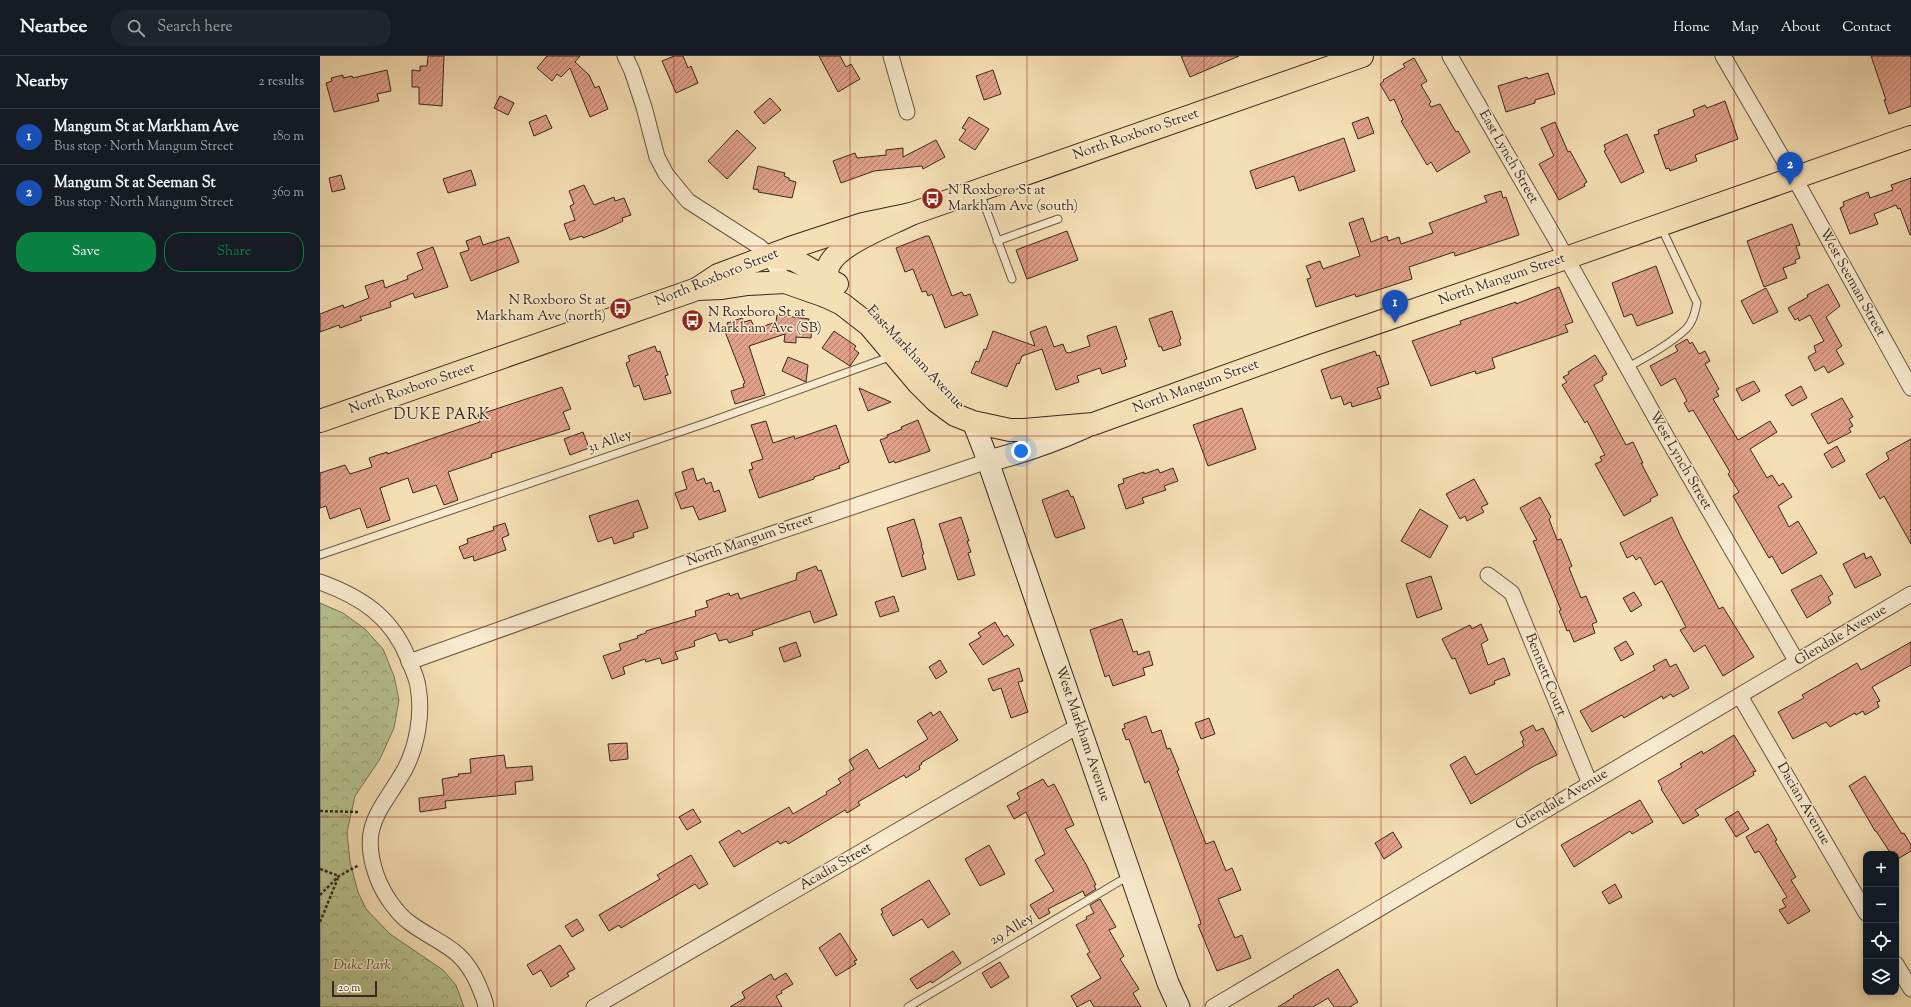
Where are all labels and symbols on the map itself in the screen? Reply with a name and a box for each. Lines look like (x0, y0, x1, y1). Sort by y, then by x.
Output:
street label: North Roxboro Street (1070, 104, 1202, 166)
street label: East Lynch Street (1473, 107, 1543, 208)
pin: 2 (1777, 152, 1803, 185)
place label: N Roxboro St at Markham Ave (south) (948, 181, 1078, 217)
bus stop icon: N Roxboro St at Markham Ave (south) (920, 186, 946, 212)
street label: West Seeman Street (1814, 225, 1890, 341)
street label: North Roxboro Street (652, 244, 782, 312)
street label: North Mangum Street (1436, 249, 1568, 311)
pin: 1 (1382, 290, 1408, 323)
place label: N Roxboro St at Markham Ave (north) (476, 291, 606, 327)
bus stop icon: N Roxboro St at Markham Ave (north) (608, 296, 634, 322)
street label: East Markham Avenue (861, 301, 969, 415)
place label: N Roxboro St at Markham Ave (SB) (708, 303, 822, 339)
bus stop icon: N Roxboro St at Markham Ave (SB) (679, 308, 705, 334)
street label: North Mangum Street (1130, 355, 1262, 419)
street label: North Roxboro Street (346, 358, 478, 420)
district label: DUKE PARK (393, 405, 491, 426)
street label: West Lynch Street (1644, 408, 1716, 514)
street label: 31 Alley (585, 425, 635, 459)
your location (1011, 441, 1031, 461)
street label: North Mangum Street (684, 510, 816, 572)
street label: Glendale Avenue (1791, 601, 1891, 671)
street label: Bennett Court (1519, 631, 1571, 719)
street label: West Markham Avenue (1049, 664, 1115, 804)
street label: Dacian Avenue (1771, 759, 1835, 849)
street label: Glendale Avenue (1512, 765, 1612, 835)
street label: Acadia Street (796, 838, 876, 896)
street label: 29 Alley (986, 909, 1038, 951)
park label: Duke Park (333, 956, 392, 976)
scale bar (332, 979, 377, 998)

